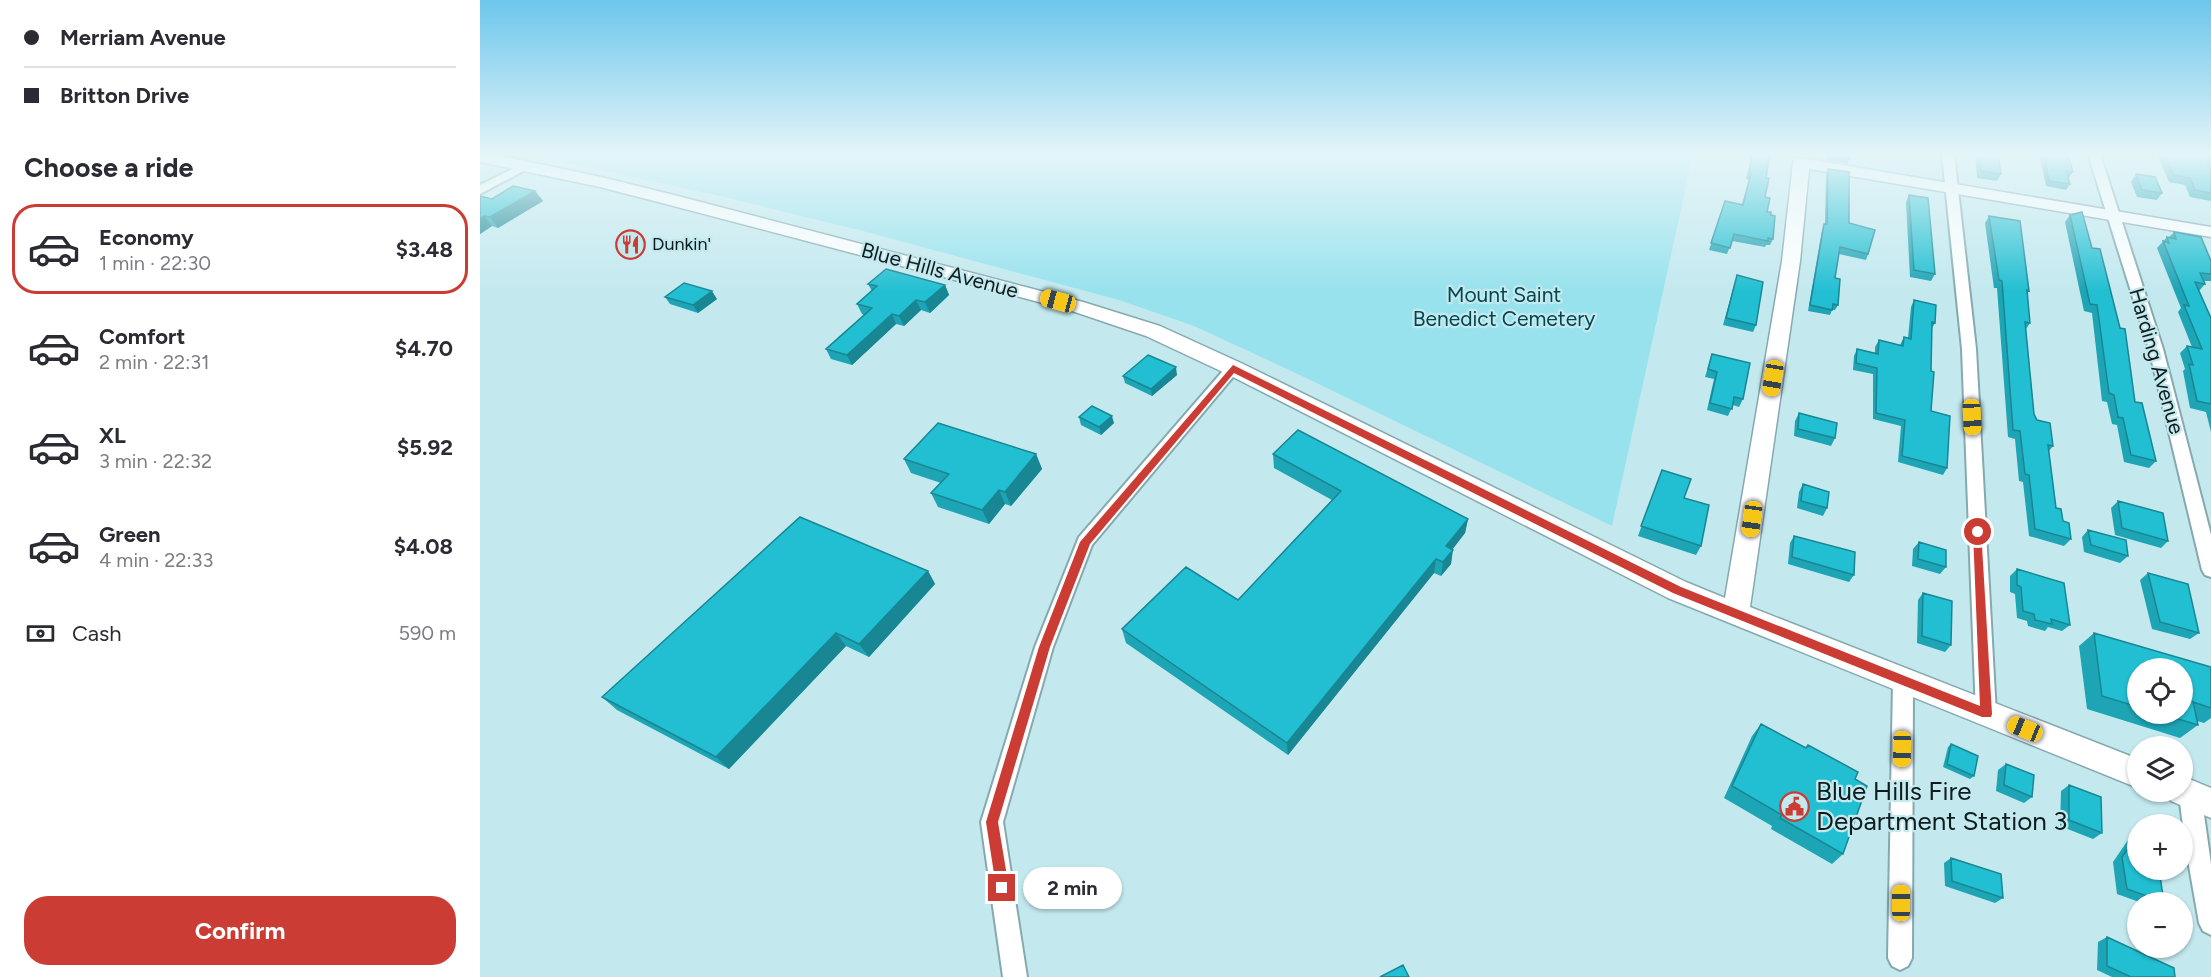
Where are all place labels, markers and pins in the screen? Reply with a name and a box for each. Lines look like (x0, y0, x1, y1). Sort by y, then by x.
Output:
restaurant icon: Dunkin' (615, 228, 647, 260)
place label: Dunkin' (652, 233, 711, 255)
place label: Blue Hills Fire Department Station 3 (1816, 775, 2067, 837)
public building icon: Blue Hills Fire Department Station 3 (1779, 790, 1811, 822)

